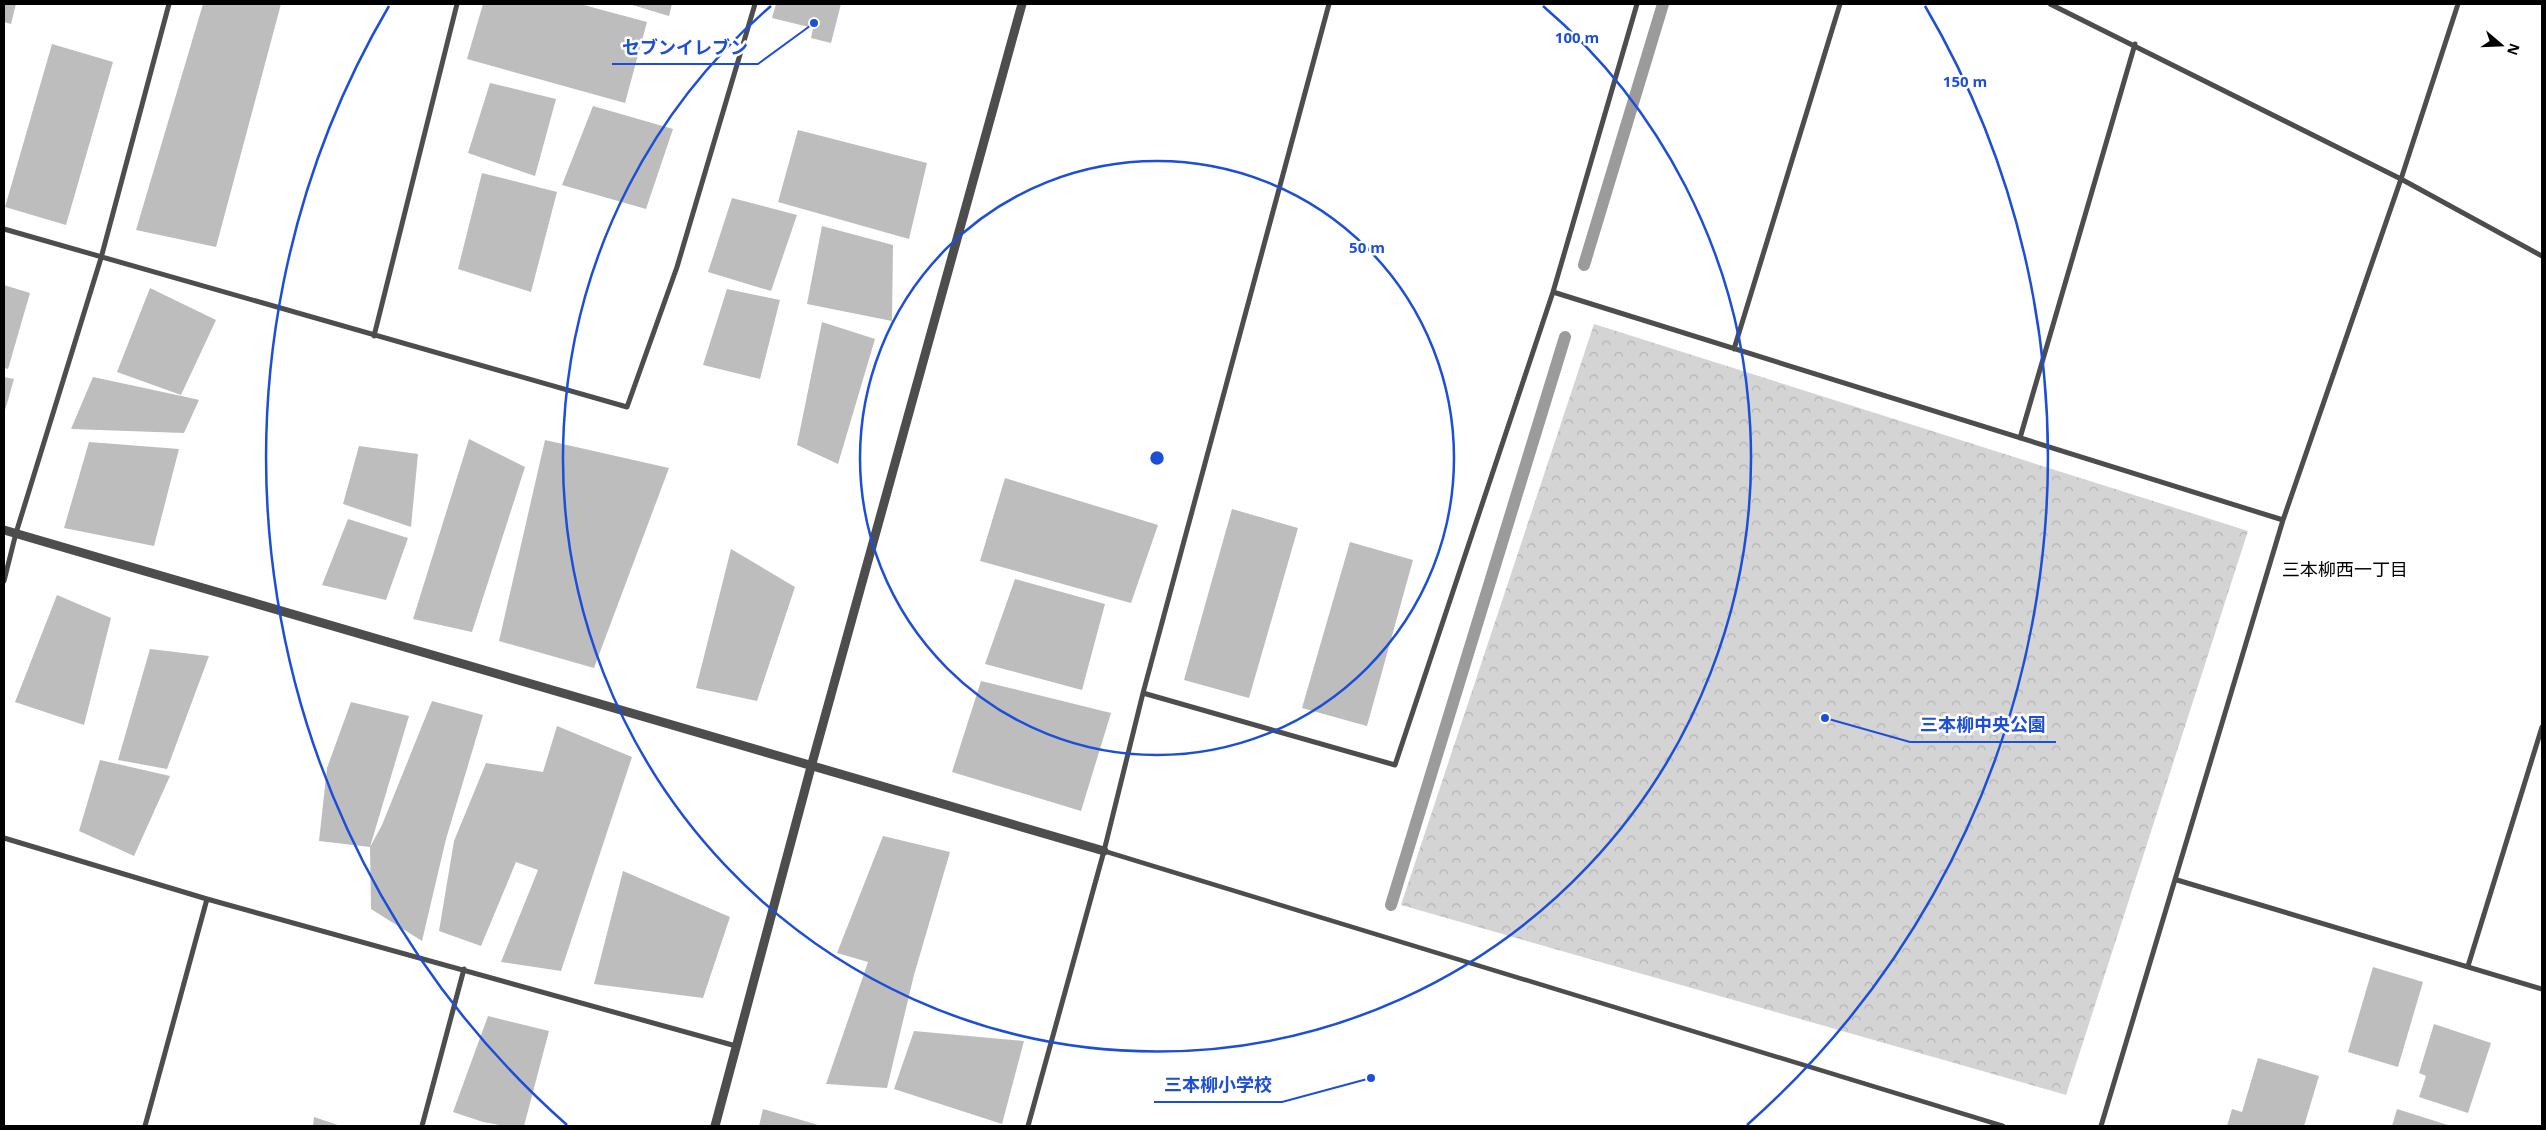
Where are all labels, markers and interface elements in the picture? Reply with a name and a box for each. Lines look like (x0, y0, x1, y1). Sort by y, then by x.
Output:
north arrow (2476, 20, 2526, 70)
text: 100 m (1555, 27, 1599, 47)
callout: セブンイレブン (612, 31, 758, 64)
text: セブンイレブン (622, 35, 748, 59)
text: N (2503, 41, 2525, 58)
text: 150 m (1943, 71, 1987, 91)
text: 50 m (1349, 237, 1385, 257)
centre of rings (1148, 449, 1166, 467)
district label: 三本柳西一丁目 (2282, 557, 2408, 581)
callout: 三本柳中央公園 (1910, 709, 2056, 742)
text: 三本柳中央公園 (1920, 712, 2046, 736)
callout: 三本柳小学校 (1154, 1069, 1282, 1102)
text: 三本柳小学校 (1164, 1072, 1272, 1096)

